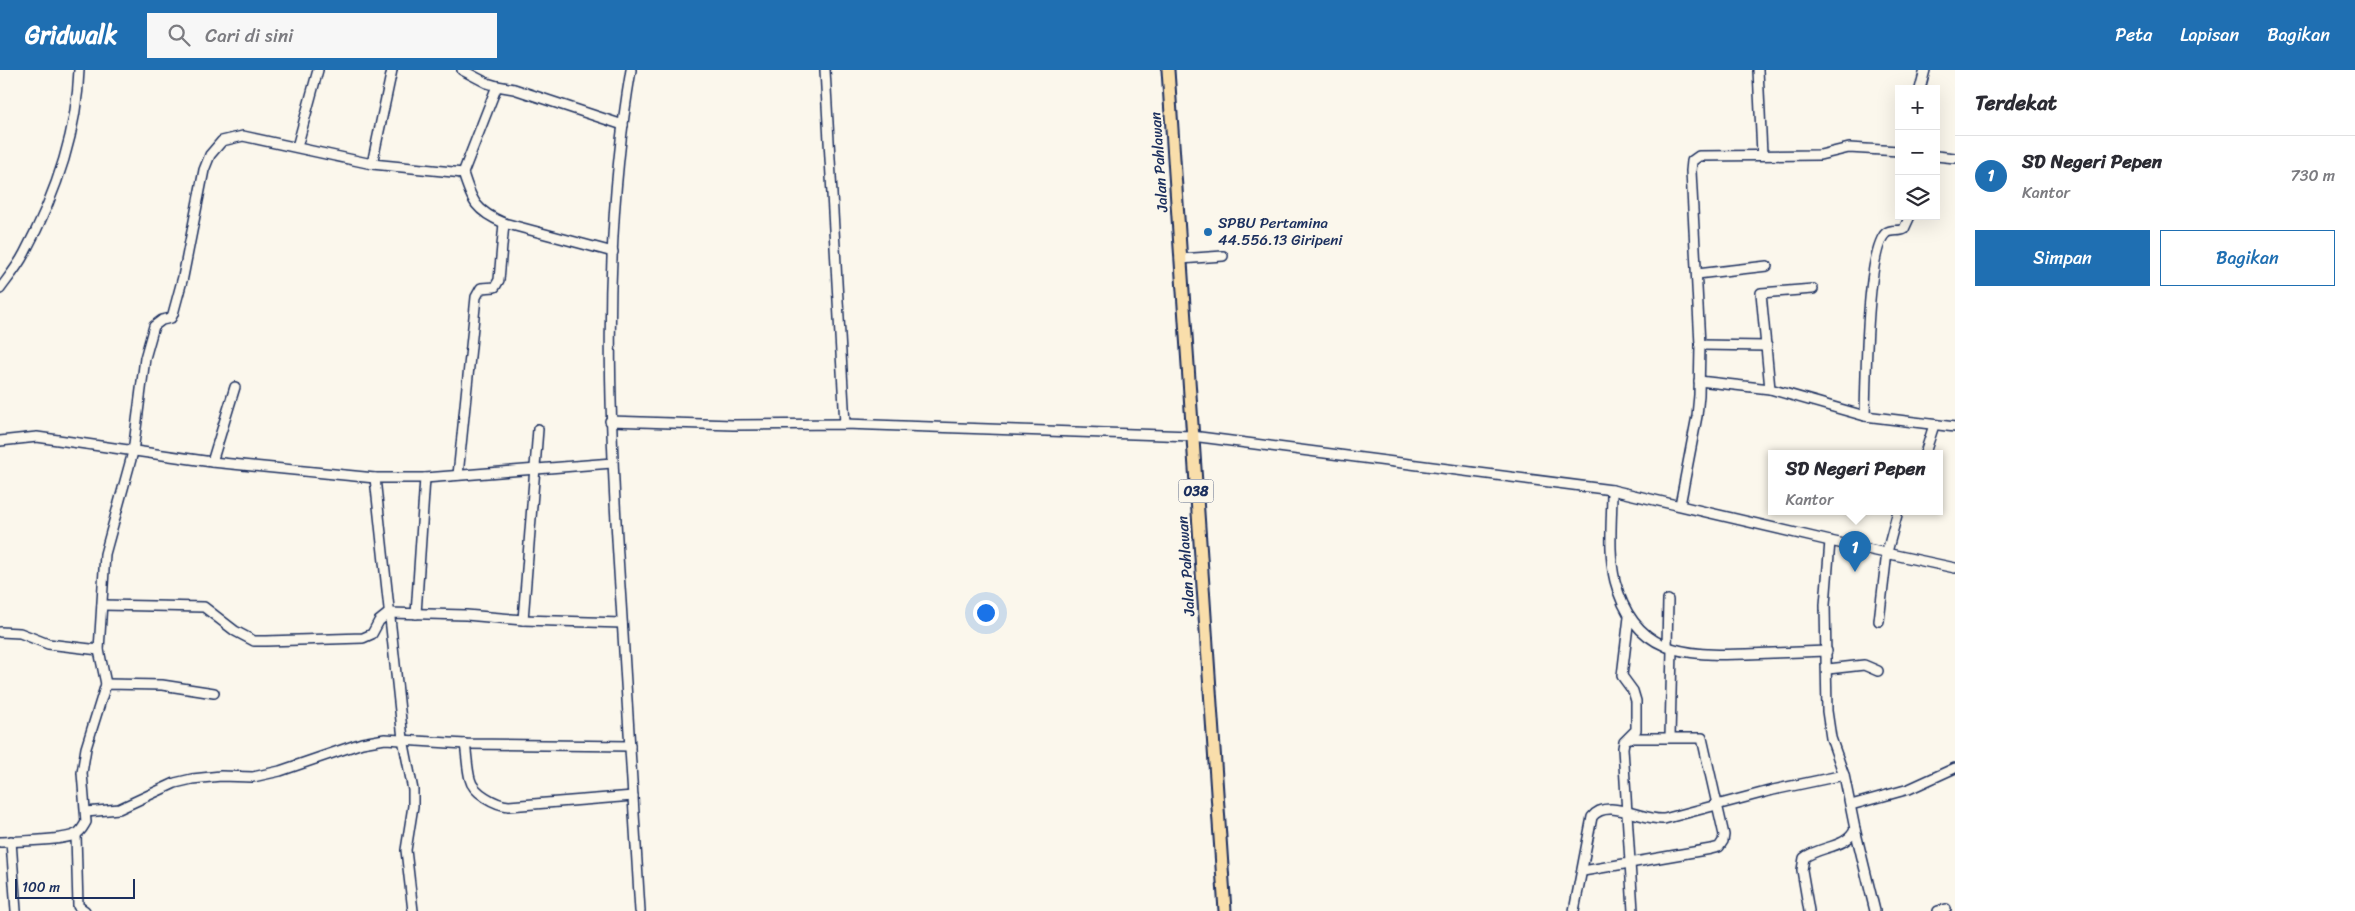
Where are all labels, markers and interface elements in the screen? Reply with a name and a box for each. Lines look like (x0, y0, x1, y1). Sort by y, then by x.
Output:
search box (147, 13, 497, 58)
text: Gridwalk (25, 14, 117, 56)
text: Cari di sini (205, 19, 293, 52)
text: Peta (2115, 19, 2152, 51)
text: Lapisan (2180, 19, 2239, 51)
text: Bagikan (2267, 19, 2330, 51)
icon: search (165, 21, 193, 49)
text: Terdekat (1975, 84, 2057, 122)
map controls (1895, 85, 1940, 220)
button: + (1895, 85, 1940, 130)
street label: Jalan Pahlawan (1143, 111, 1176, 214)
button: − (1895, 130, 1940, 175)
text: SD Negeri Pepen (2022, 145, 2162, 178)
text: 1 (1988, 161, 1994, 190)
text: 730 m (2291, 161, 2335, 190)
button: layers (1895, 175, 1940, 220)
text: Kantor (2022, 178, 2070, 207)
place label: SPBU Pertamina 44.556.13 Giripeni (1218, 210, 1343, 253)
marker: SPBU Pertamina 44.556.13 Giripeni (1202, 226, 1214, 238)
button: Simpan (1975, 230, 2150, 286)
button: Bagikan (2160, 230, 2335, 286)
popup (1768, 450, 1943, 515)
text: SD Negeri Pepen (1785, 452, 1926, 485)
road number: 038 (1178, 480, 1214, 502)
text: Kantor (1785, 485, 1834, 514)
street label: Jalan Pahlawan (1170, 515, 1203, 618)
pin: 1 (1839, 531, 1871, 572)
your location (973, 600, 999, 626)
text: 100 m (22, 875, 60, 900)
scale bar (15, 876, 135, 899)

